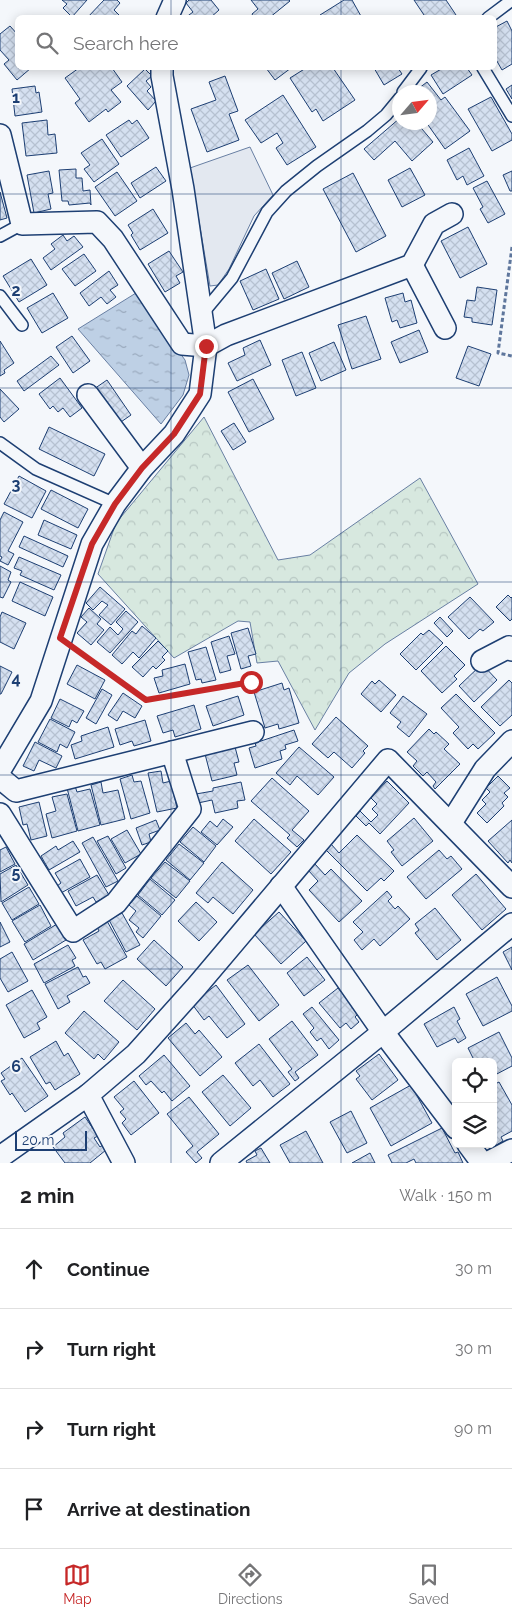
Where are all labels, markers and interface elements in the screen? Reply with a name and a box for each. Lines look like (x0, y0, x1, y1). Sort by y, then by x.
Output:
search box (15, 15, 497, 70)
icon: search (33, 29, 61, 57)
text: Search here (73, 32, 179, 54)
north arrow (392, 85, 437, 130)
text: 1 (12, 88, 20, 107)
text: 2 (11, 281, 21, 300)
route end (195, 335, 218, 358)
text: 3 (12, 475, 21, 494)
text: 4 (11, 669, 21, 688)
route start (240, 671, 263, 694)
text: 5 (12, 863, 21, 882)
text: 6 (11, 1057, 21, 1076)
map controls (452, 1058, 497, 1148)
button: locate (452, 1058, 497, 1103)
button: layers (452, 1103, 497, 1148)
scale bar (15, 1128, 88, 1151)
text: 20 m (22, 1132, 54, 1148)
text: 2 min (20, 1183, 74, 1208)
text: Walk · 150 m (399, 1186, 492, 1205)
icon: ahead (20, 1255, 48, 1283)
text: Continue (67, 1258, 150, 1280)
text: 30 m (455, 1259, 492, 1278)
icon: right (20, 1335, 48, 1363)
text: Turn right (67, 1338, 156, 1360)
text: 30 m (455, 1339, 492, 1358)
icon: right (20, 1415, 48, 1443)
text: Turn right (67, 1418, 156, 1440)
text: 90 m (454, 1419, 492, 1438)
icon: arrive (20, 1495, 48, 1523)
text: Arrive at destination (67, 1498, 251, 1520)
tab: Map (63, 1561, 92, 1607)
tab: Directions (218, 1561, 283, 1607)
tab: Saved (409, 1561, 449, 1607)

